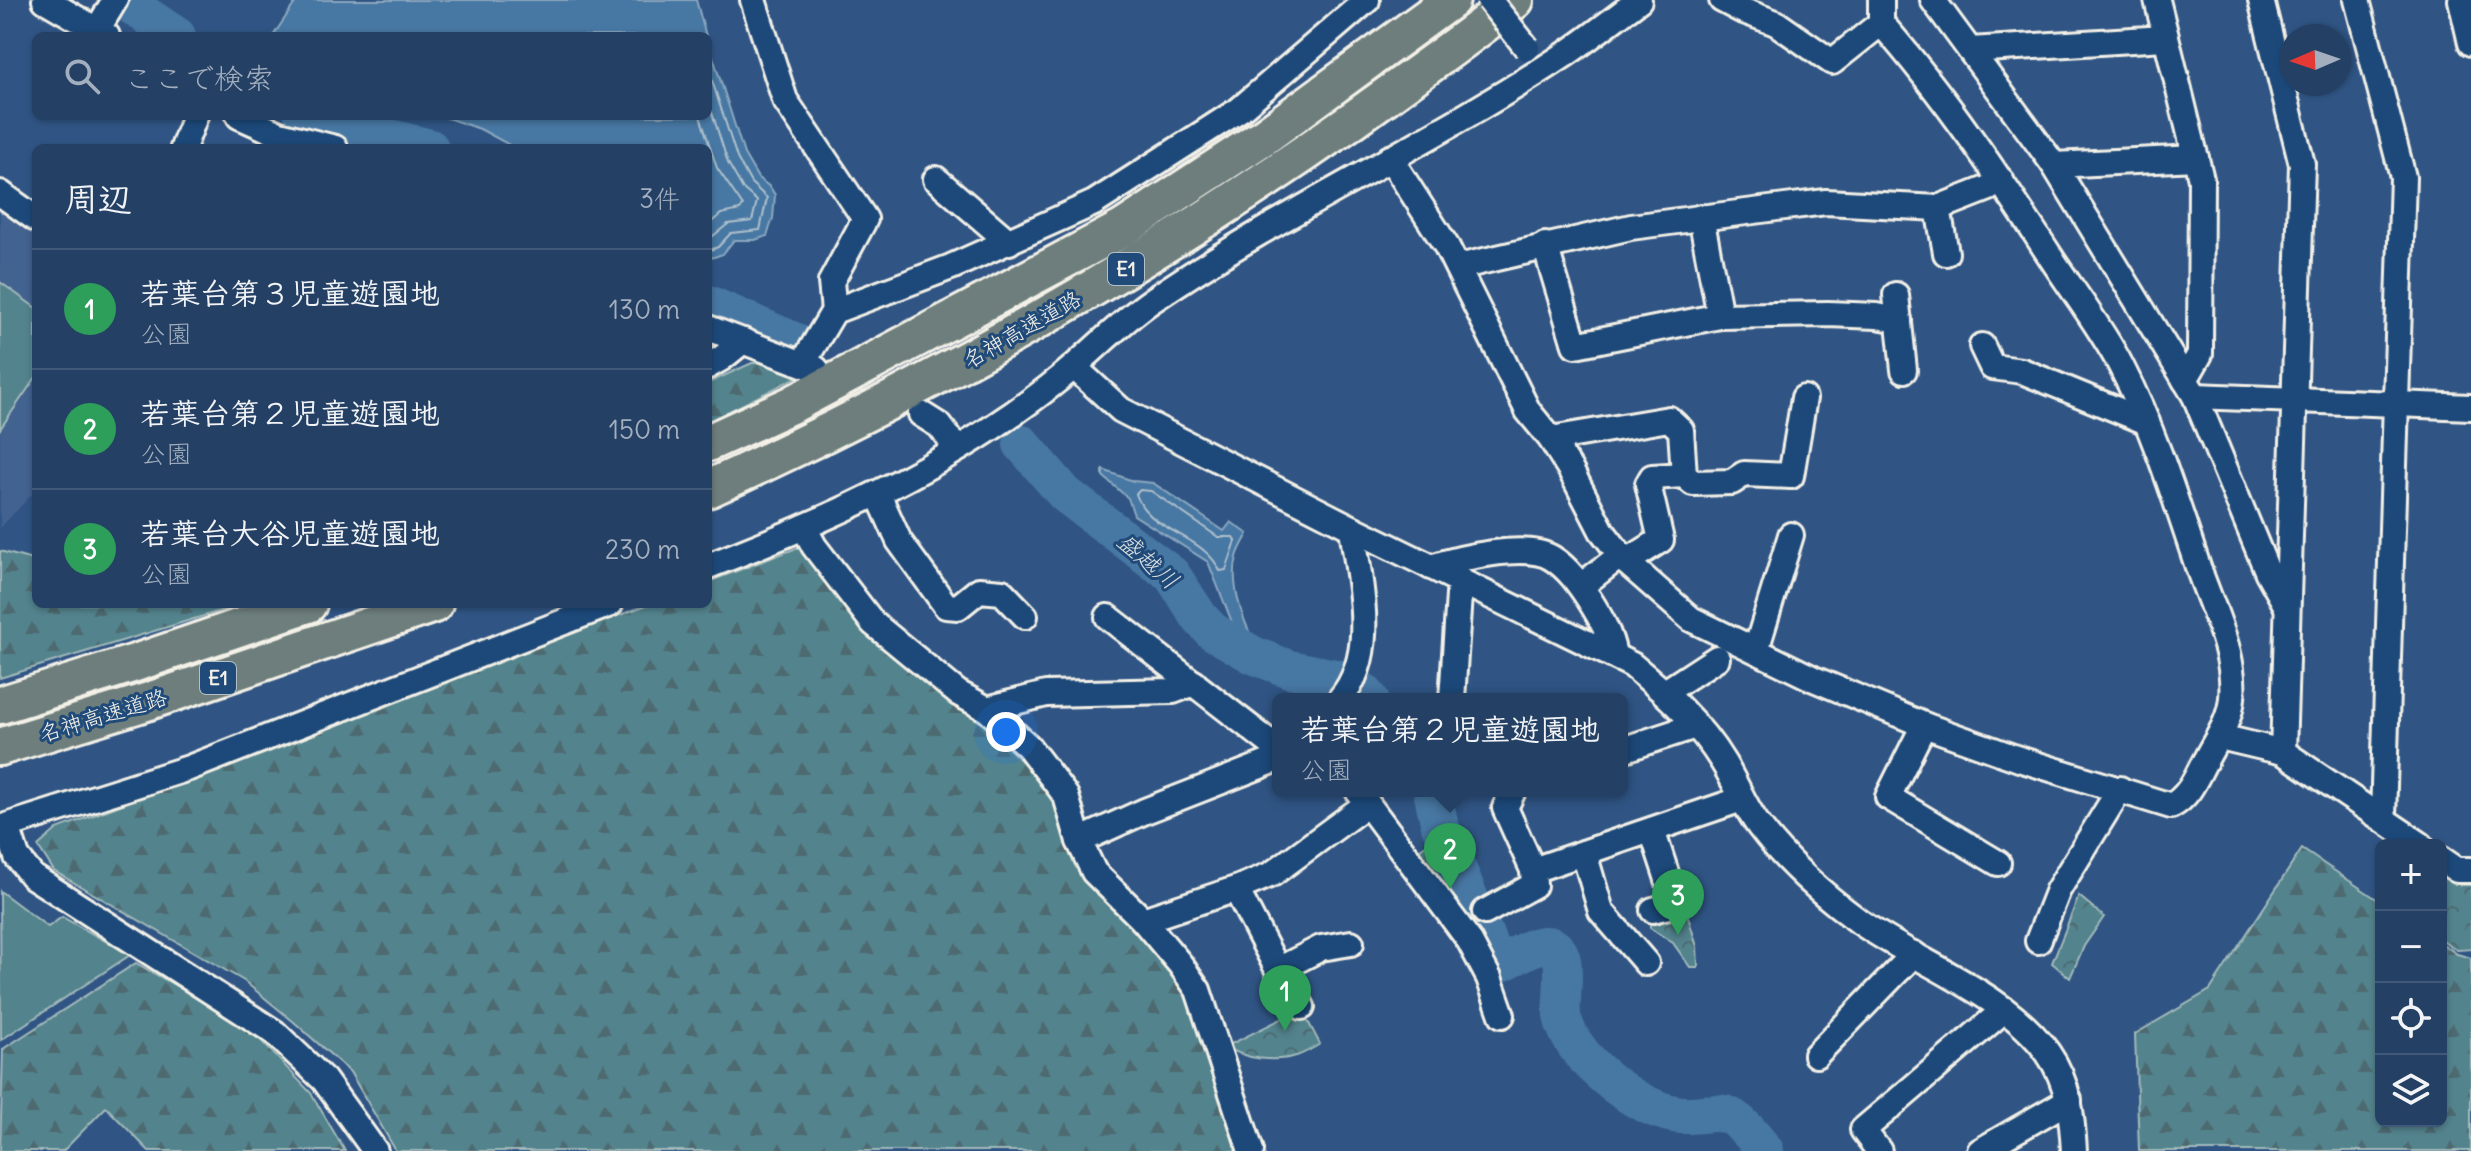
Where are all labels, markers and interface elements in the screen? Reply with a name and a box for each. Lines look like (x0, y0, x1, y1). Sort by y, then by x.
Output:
north arrow (2279, 24, 2351, 96)
search box (32, 32, 712, 120)
icon: search (60, 54, 104, 98)
text: ここで検索 (124, 59, 274, 97)
text: 周辺 (64, 177, 132, 220)
text: 3件 (639, 182, 680, 215)
road number: E1 (1108, 253, 1144, 285)
text: 若葉台第３児童遊園地 (140, 274, 440, 312)
street label: 名神高速道路 (958, 284, 1086, 374)
text: 1 (85, 293, 95, 326)
text: 130 m (609, 293, 680, 326)
text: 公園 (140, 317, 192, 350)
text: 若葉台第２児童遊園地 (140, 394, 440, 432)
text: 2 (83, 413, 97, 446)
text: 150 m (609, 413, 680, 446)
text: 公園 (140, 437, 192, 470)
text: 若葉台大谷児童遊園地 (140, 514, 440, 552)
water label: 盛越川 (1112, 525, 1186, 595)
text: 3 (83, 533, 97, 566)
text: 230 m (605, 533, 680, 566)
text: 公園 (140, 557, 192, 590)
road number: E1 (200, 662, 236, 694)
street label: 名神高速道路 (36, 682, 170, 748)
popup (1272, 693, 1628, 797)
text: 若葉台第２児童遊園地 (1300, 710, 1600, 748)
your location (986, 712, 1026, 752)
text: 公園 (1300, 753, 1352, 786)
pin: 2 (1424, 823, 1476, 889)
map controls (2375, 839, 2447, 1127)
button: + (2375, 839, 2447, 911)
pin: 3 (1652, 869, 1704, 935)
button: − (2375, 911, 2447, 983)
pin: 1 (1259, 965, 1311, 1031)
button: locate (2375, 983, 2447, 1055)
button: layers (2375, 1055, 2447, 1127)

